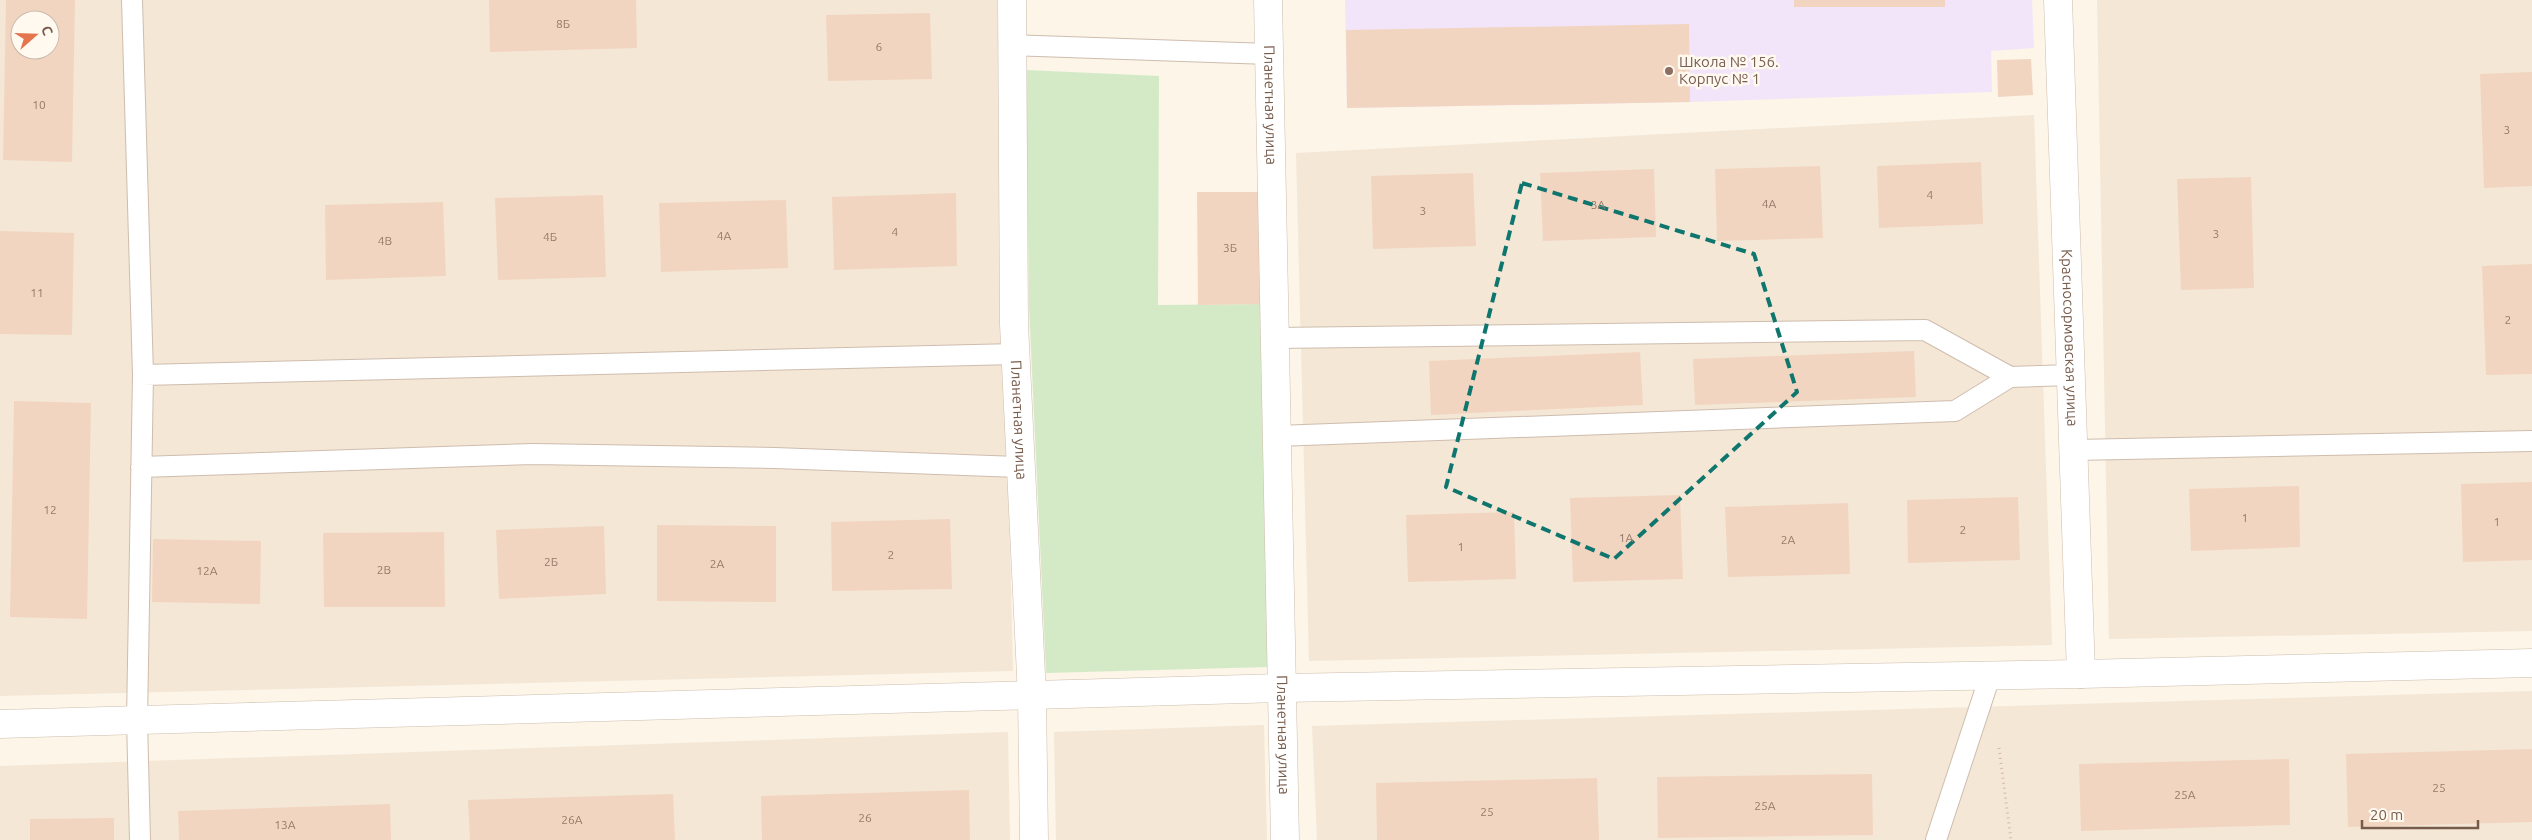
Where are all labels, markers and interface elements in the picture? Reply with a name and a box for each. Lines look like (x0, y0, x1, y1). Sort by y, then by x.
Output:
north arrow (10, 10, 60, 60)
house number: 8Б (556, 17, 570, 30)
text: С (38, 24, 56, 38)
house number: 6 (876, 40, 883, 53)
street label: Планетная улица (1261, 45, 1280, 165)
place label: Школа № 156. Корпус № 1 (1679, 53, 1779, 87)
marker: Школа № 156. Корпус № 1 (1663, 65, 1675, 77)
house number: 10 (32, 98, 46, 111)
house number: 3 (2504, 123, 2510, 136)
house number: 4 (1927, 188, 1934, 201)
house number: 4А (1762, 197, 1776, 210)
house number: 3А (1591, 198, 1605, 211)
house number: 3 (1420, 204, 1426, 217)
house number: 4 (892, 225, 899, 238)
house number: 3 (2213, 227, 2219, 240)
house number: 4А (717, 229, 731, 242)
house number: 4Б (543, 230, 557, 243)
house number: 4В (378, 234, 392, 247)
house number: 3Б (1223, 241, 1237, 254)
street label: Красносормовская улица (2059, 249, 2082, 427)
house number: 11 (30, 286, 44, 299)
house number: 2 (2505, 313, 2511, 326)
street label: Планетная улица (1008, 360, 1031, 480)
house number: 12 (43, 503, 57, 516)
house number: 1 (2242, 511, 2248, 524)
house number: 1 (2494, 515, 2500, 528)
house number: 2 (1960, 523, 1966, 536)
house number: 1А (1619, 531, 1633, 544)
house number: 2А (1781, 533, 1795, 546)
house number: 1 (1458, 540, 1464, 553)
house number: 2 (888, 548, 894, 561)
house number: 2Б (544, 555, 558, 568)
house number: 2А (710, 557, 724, 570)
house number: 2В (377, 563, 391, 576)
house number: 12А (196, 564, 218, 577)
street label: Планетная улица (1274, 675, 1293, 795)
house number: 25 (2432, 781, 2446, 794)
house number: 25А (2174, 788, 2196, 801)
scale bar (2362, 798, 2478, 830)
house number: 25А (1754, 799, 1776, 812)
house number: 25 (1480, 805, 1494, 818)
text: 20 m (2370, 806, 2403, 823)
house number: 26 (858, 811, 872, 824)
house number: 26А (561, 813, 583, 826)
house number: 13А (274, 818, 296, 831)

